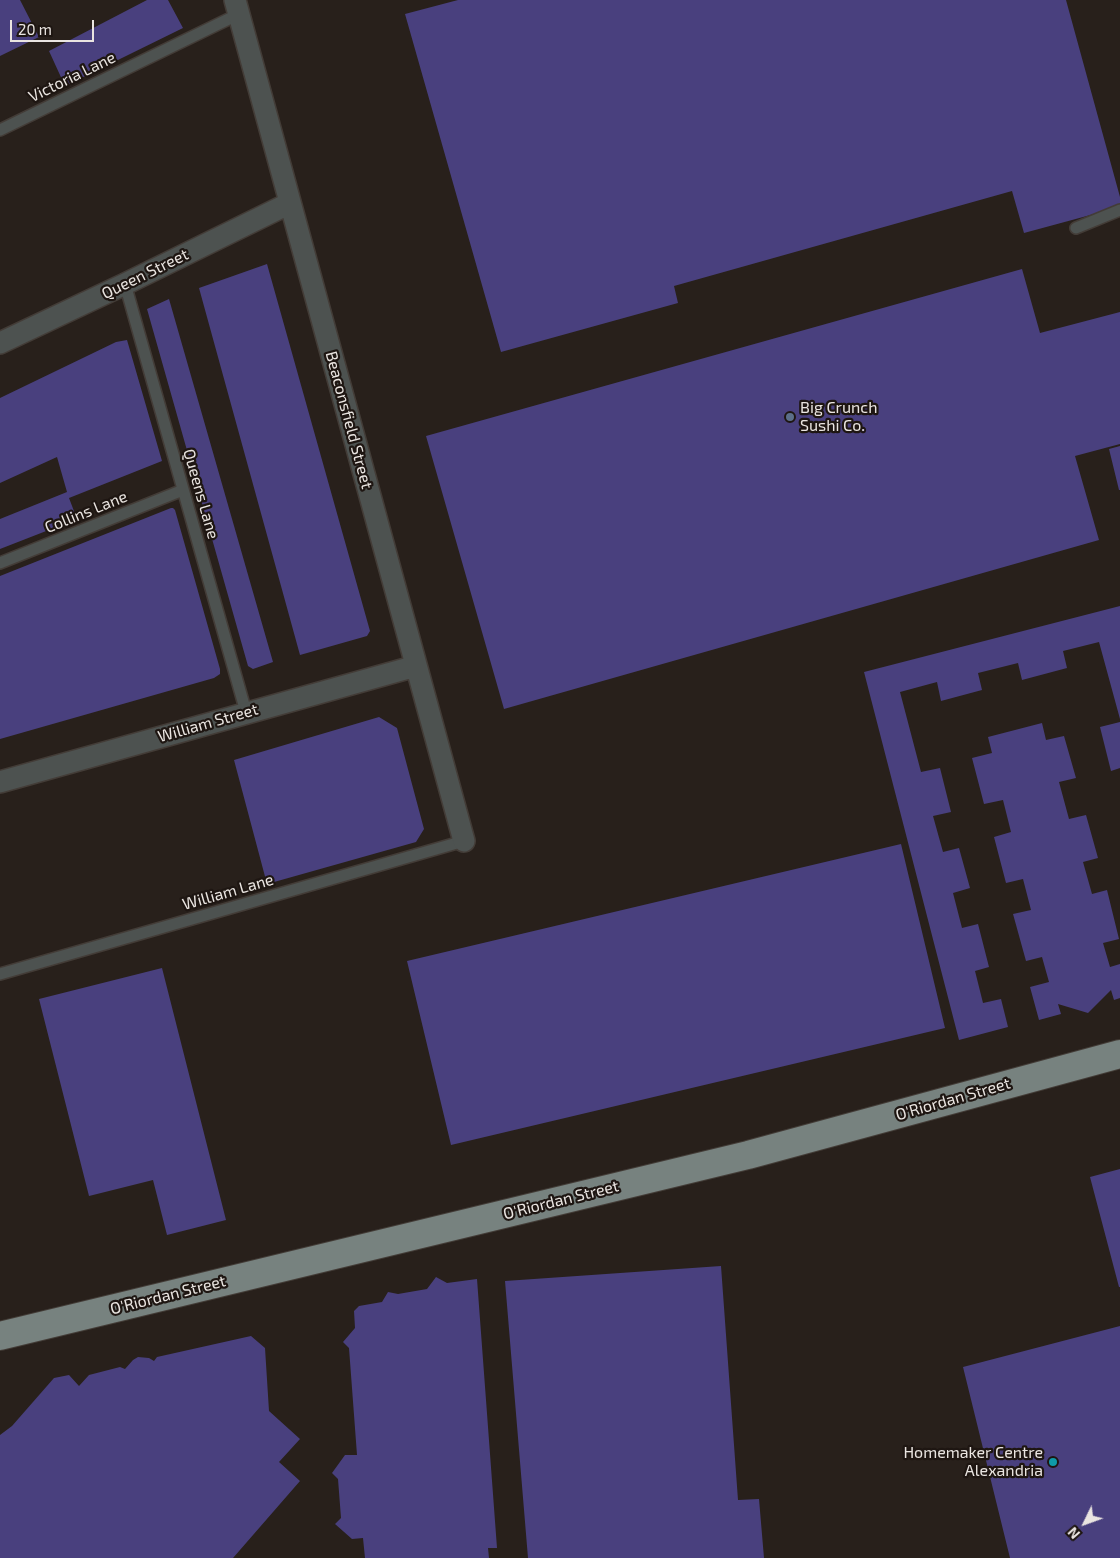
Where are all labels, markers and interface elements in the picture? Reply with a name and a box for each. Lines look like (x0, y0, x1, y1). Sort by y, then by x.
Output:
scale bar (12, 10, 96, 42)
text: 20 m (18, 20, 52, 38)
street label: Victoria Lane (25, 48, 119, 106)
street label: Queen Street (98, 245, 192, 303)
street label: Beaconsfield Street (321, 349, 377, 491)
place label: Big Crunch Sushi Co. (800, 398, 877, 436)
marker: Big Crunch Sushi Co. (784, 411, 796, 423)
street label: Queens Lane (179, 447, 223, 541)
street label: Collins Lane (42, 487, 130, 537)
street label: William Street (156, 700, 260, 746)
street label: William Lane (180, 870, 276, 914)
street label: O'Riordan Street (893, 1073, 1013, 1125)
street label: O'Riordan Street (501, 1176, 621, 1224)
street label: O'Riordan Street (108, 1271, 228, 1319)
place label: Homemaker Centre Alexandria (903, 1443, 1043, 1481)
marker: Homemaker Centre Alexandria (1047, 1456, 1059, 1468)
north arrow (1060, 1498, 1110, 1548)
text: N (1064, 1524, 1083, 1543)

